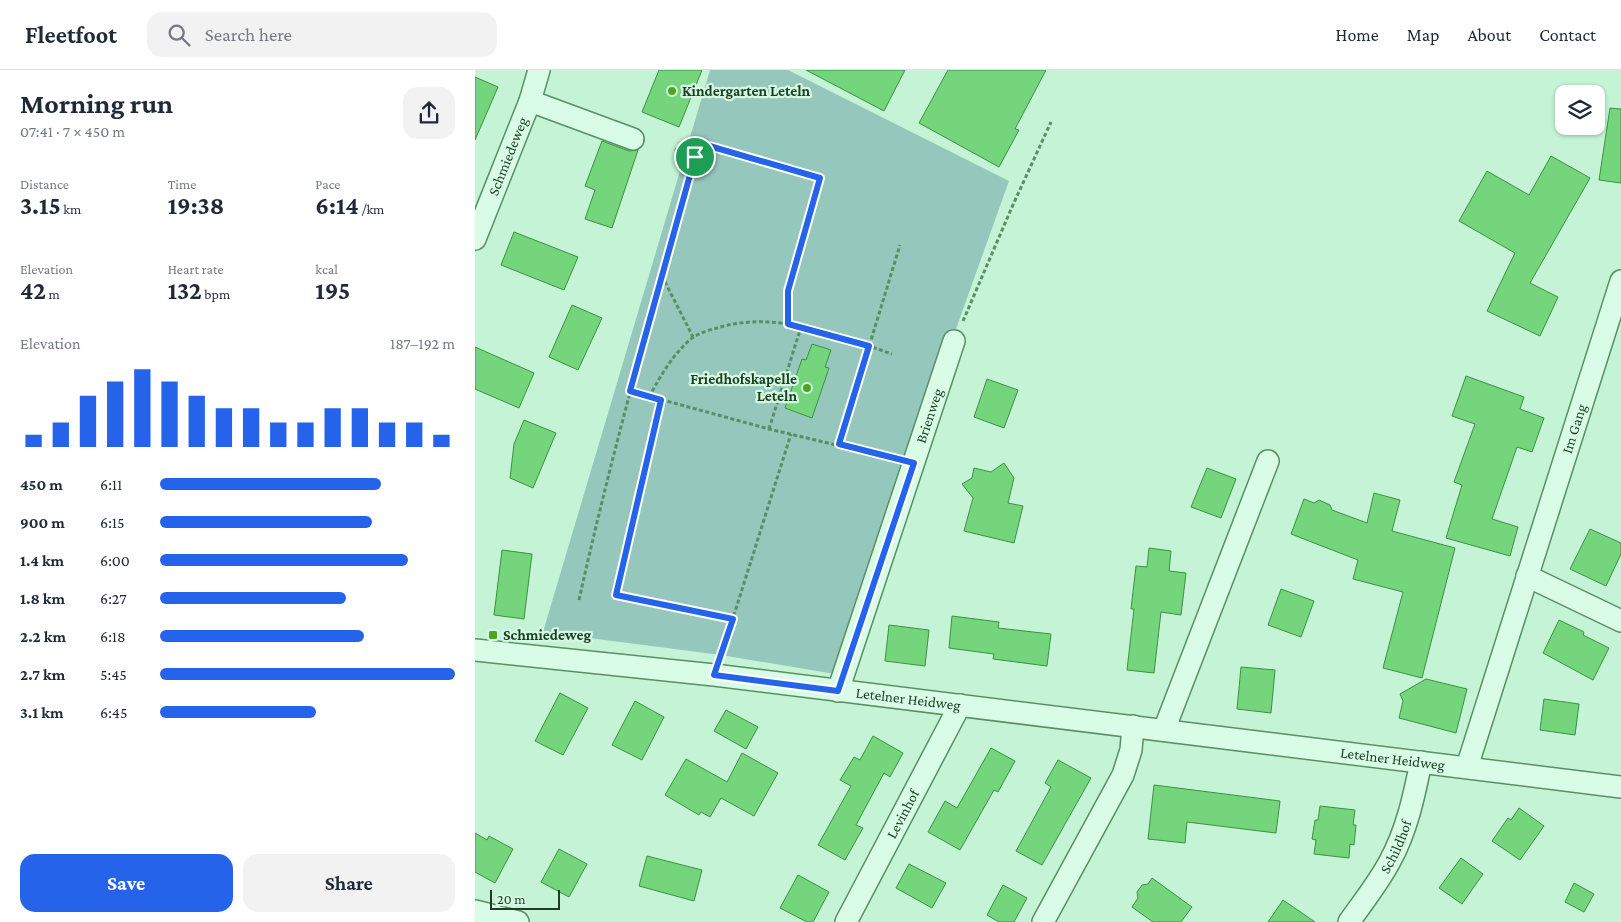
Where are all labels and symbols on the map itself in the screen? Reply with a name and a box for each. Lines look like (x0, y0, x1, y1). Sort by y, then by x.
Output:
place label: Kindergarten Leteln (682, 83, 811, 99)
marker: Kindergarten Leteln (666, 85, 678, 97)
street label: Schmiedeweg (485, 115, 532, 198)
pin (674, 136, 716, 178)
place label: Friedhofskapelle Leteln (690, 371, 797, 404)
marker: Friedhofskapelle Leteln (801, 382, 813, 394)
street label: Brienweg (913, 386, 947, 445)
street label: Im Gang (1559, 402, 1591, 455)
place label: Schmiedeweg (503, 627, 592, 643)
marker: Schmiedeweg (487, 629, 499, 641)
street label: Letelner Heidweg (855, 685, 961, 714)
street label: Letelner Heidweg (1339, 744, 1446, 774)
street label: Levinhof (883, 785, 923, 841)
street label: Schildhof (1377, 817, 1415, 876)
scale bar (490, 887, 560, 910)

